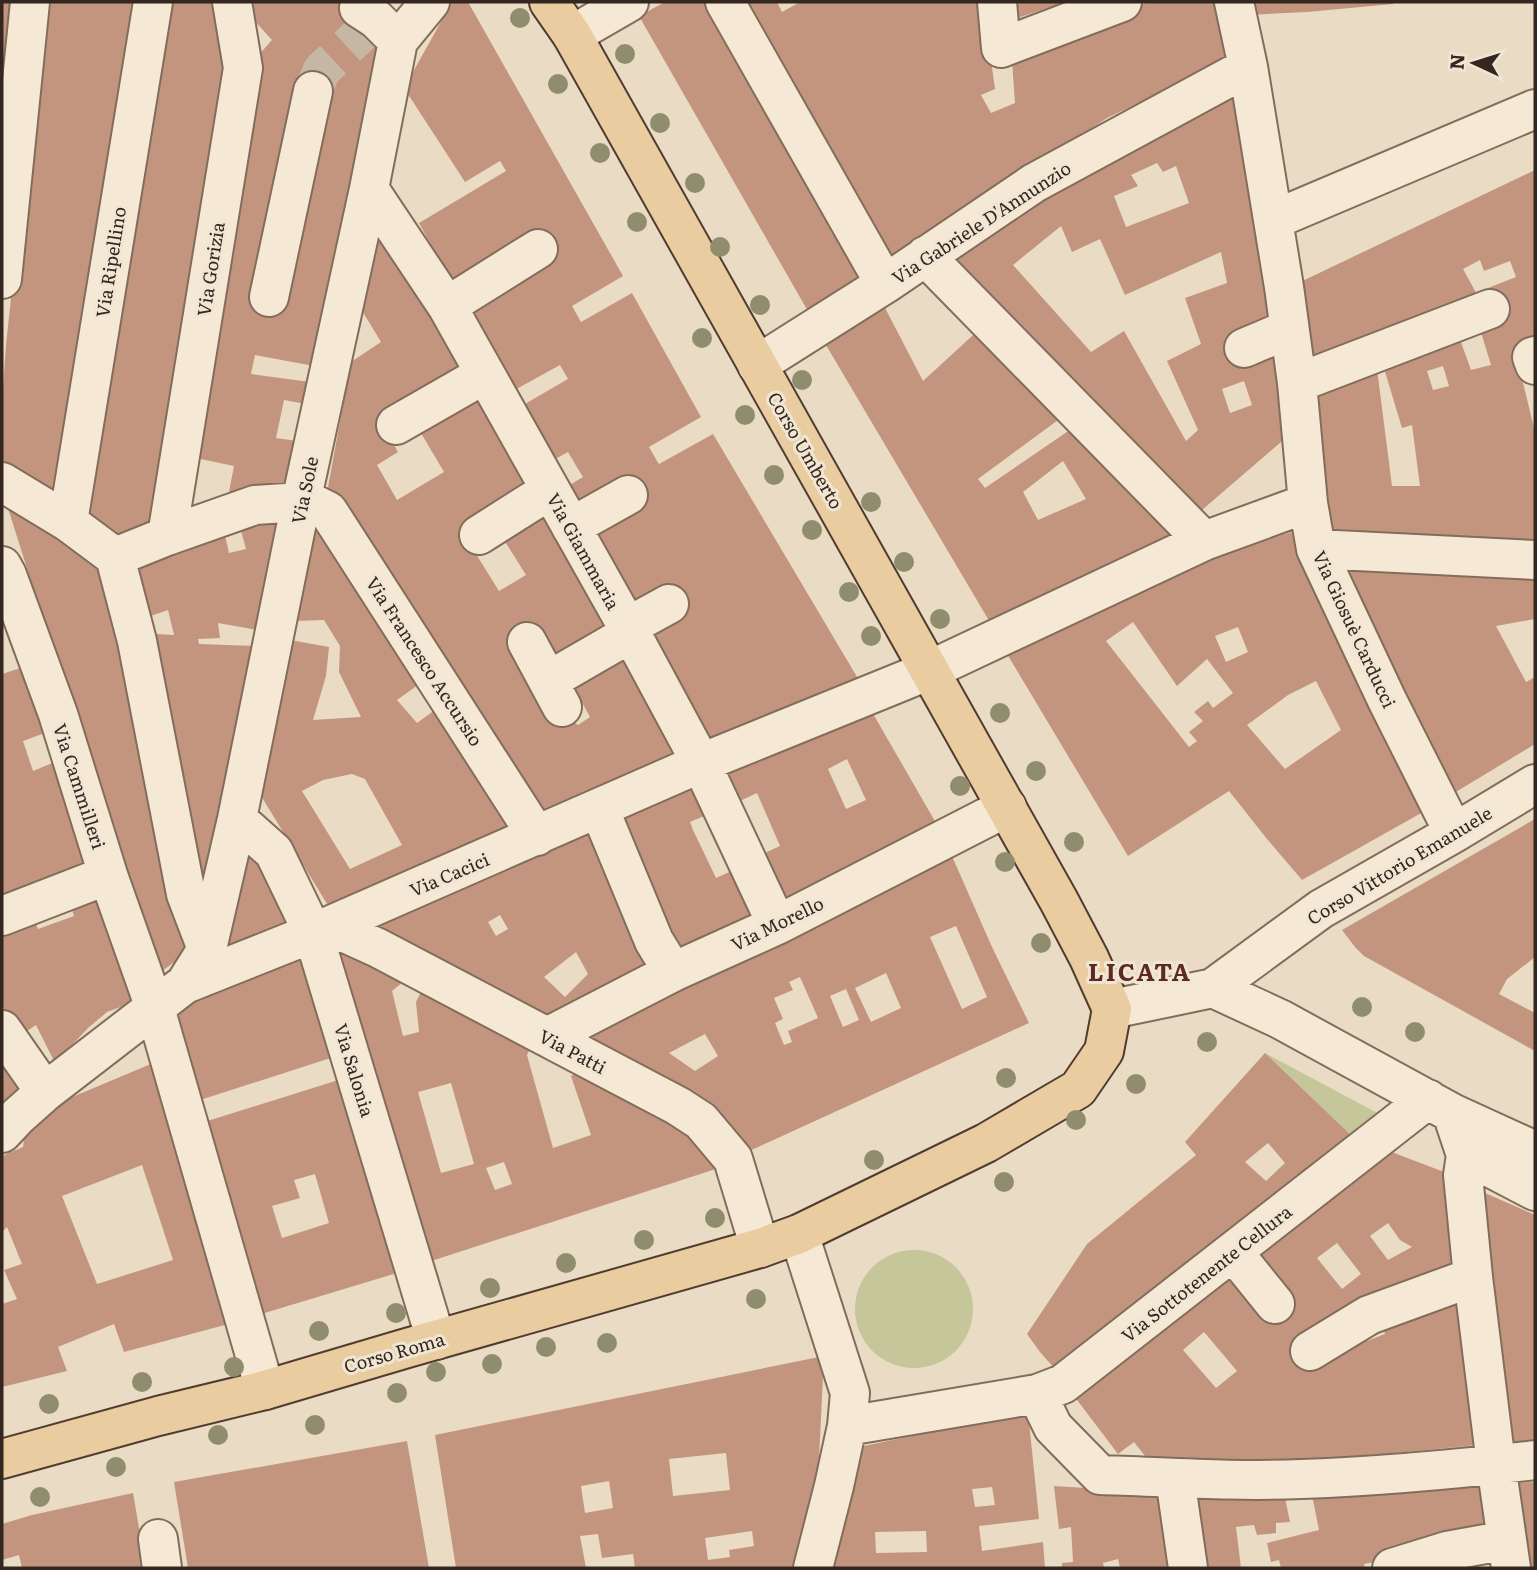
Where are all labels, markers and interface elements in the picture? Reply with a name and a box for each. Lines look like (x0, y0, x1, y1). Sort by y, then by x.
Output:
north arrow (1439, 28, 1509, 98)
text: N (1442, 53, 1471, 71)
street label: Via Gabriele D'Annunzio (886, 154, 1076, 290)
street label: Via Ripellino (88, 205, 132, 319)
street label: Via Gorizia (189, 220, 231, 318)
street label: Corso Umberto (762, 386, 850, 514)
street label: Via Sole (284, 454, 324, 526)
street label: Via Giammaria (541, 488, 627, 615)
street label: Via Giosuè Carducci (1307, 546, 1403, 712)
street label: Via Francesco Accursio (360, 571, 490, 751)
street label: Via Cammilleri (47, 720, 113, 852)
street label: Corso Vittorio Emanuele (1301, 799, 1497, 931)
street label: Via Cacici (405, 845, 493, 903)
street label: Via Morello (726, 889, 828, 957)
district label: LICATA (1088, 953, 1192, 988)
street label: Via Salonia (328, 1020, 382, 1120)
street label: Via Patti (534, 1022, 612, 1080)
street label: Via Sottotenente Cellura (1115, 1198, 1297, 1348)
street label: Corso Roma (340, 1325, 448, 1379)

